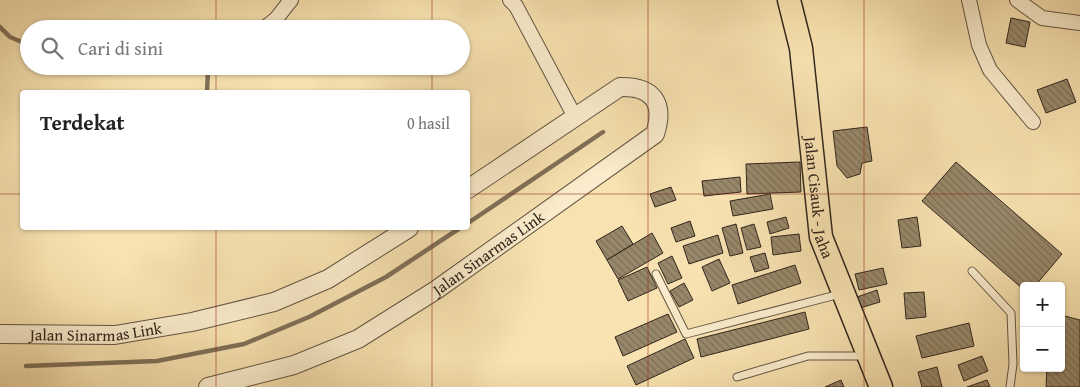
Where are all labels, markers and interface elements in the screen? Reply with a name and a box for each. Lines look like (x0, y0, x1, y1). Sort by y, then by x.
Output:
search box (20, 20, 470, 75)
icon: search (38, 34, 66, 62)
text: Cari di sini (78, 34, 163, 62)
text: Terdekat (40, 107, 124, 138)
text: 0 hasil (407, 111, 450, 135)
street label: Jalan Cisauk - Jaha (798, 133, 840, 262)
street label: Jalan Sinarmas Link (426, 204, 550, 302)
map controls (1020, 282, 1065, 372)
button: + (1020, 282, 1065, 327)
street label: Jalan Sinarmas Link (28, 315, 164, 347)
button: − (1020, 327, 1065, 372)

